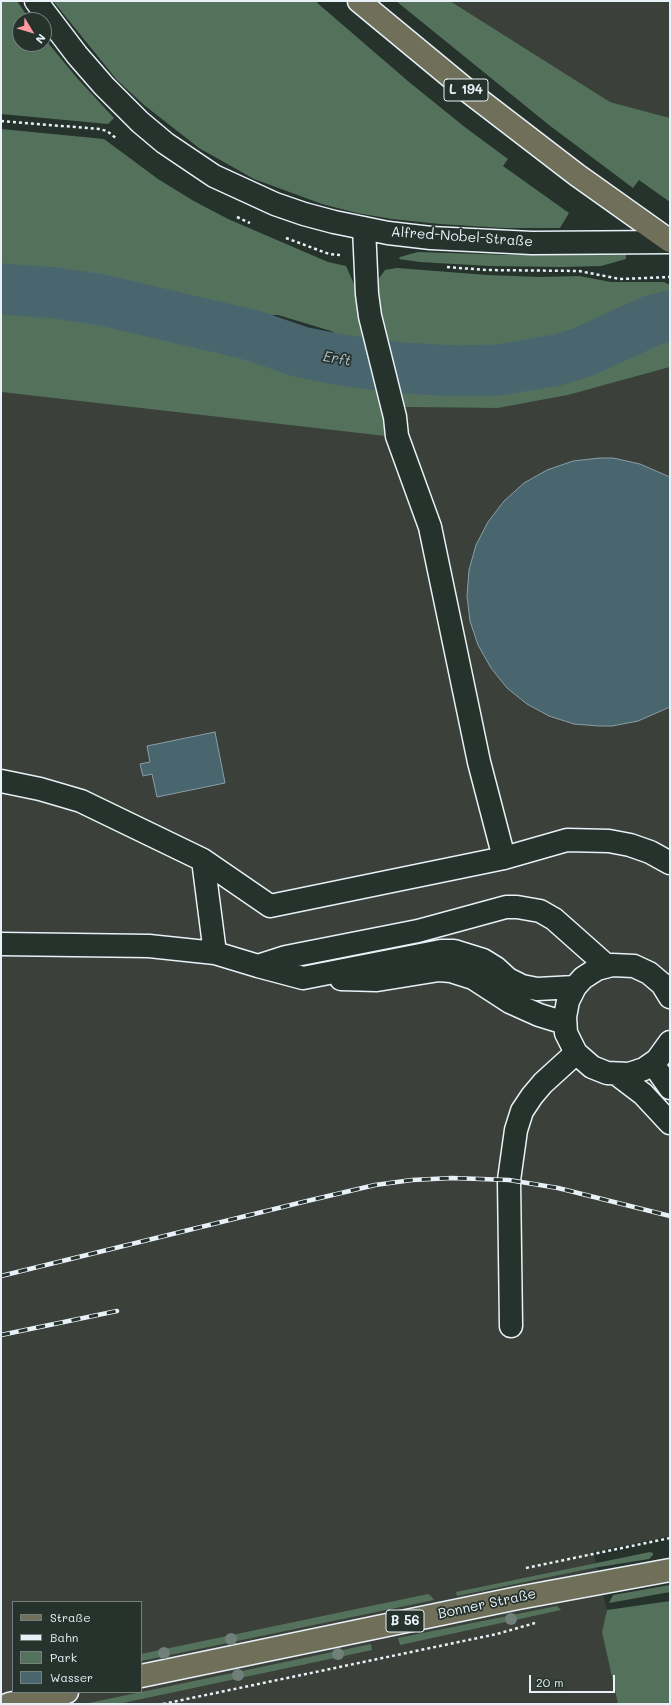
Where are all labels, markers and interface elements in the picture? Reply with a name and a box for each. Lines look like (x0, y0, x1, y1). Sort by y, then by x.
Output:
north arrow (12, 12, 52, 52)
text: N (33, 31, 50, 47)
road number: L 194 (444, 79, 488, 101)
street label: Alfred-Nobel-Straße (391, 224, 533, 250)
water label: Erft (321, 348, 353, 370)
street label: Bonner Straße (436, 1585, 538, 1623)
legend (12, 1601, 142, 1693)
text: Straße (50, 1609, 91, 1625)
road number: B 56 (386, 1610, 424, 1632)
text: Bahn (50, 1629, 78, 1645)
text: Park (50, 1649, 77, 1665)
scale bar (531, 1667, 617, 1693)
text: Wasser (50, 1669, 93, 1685)
text: 20 m (536, 1674, 564, 1690)

